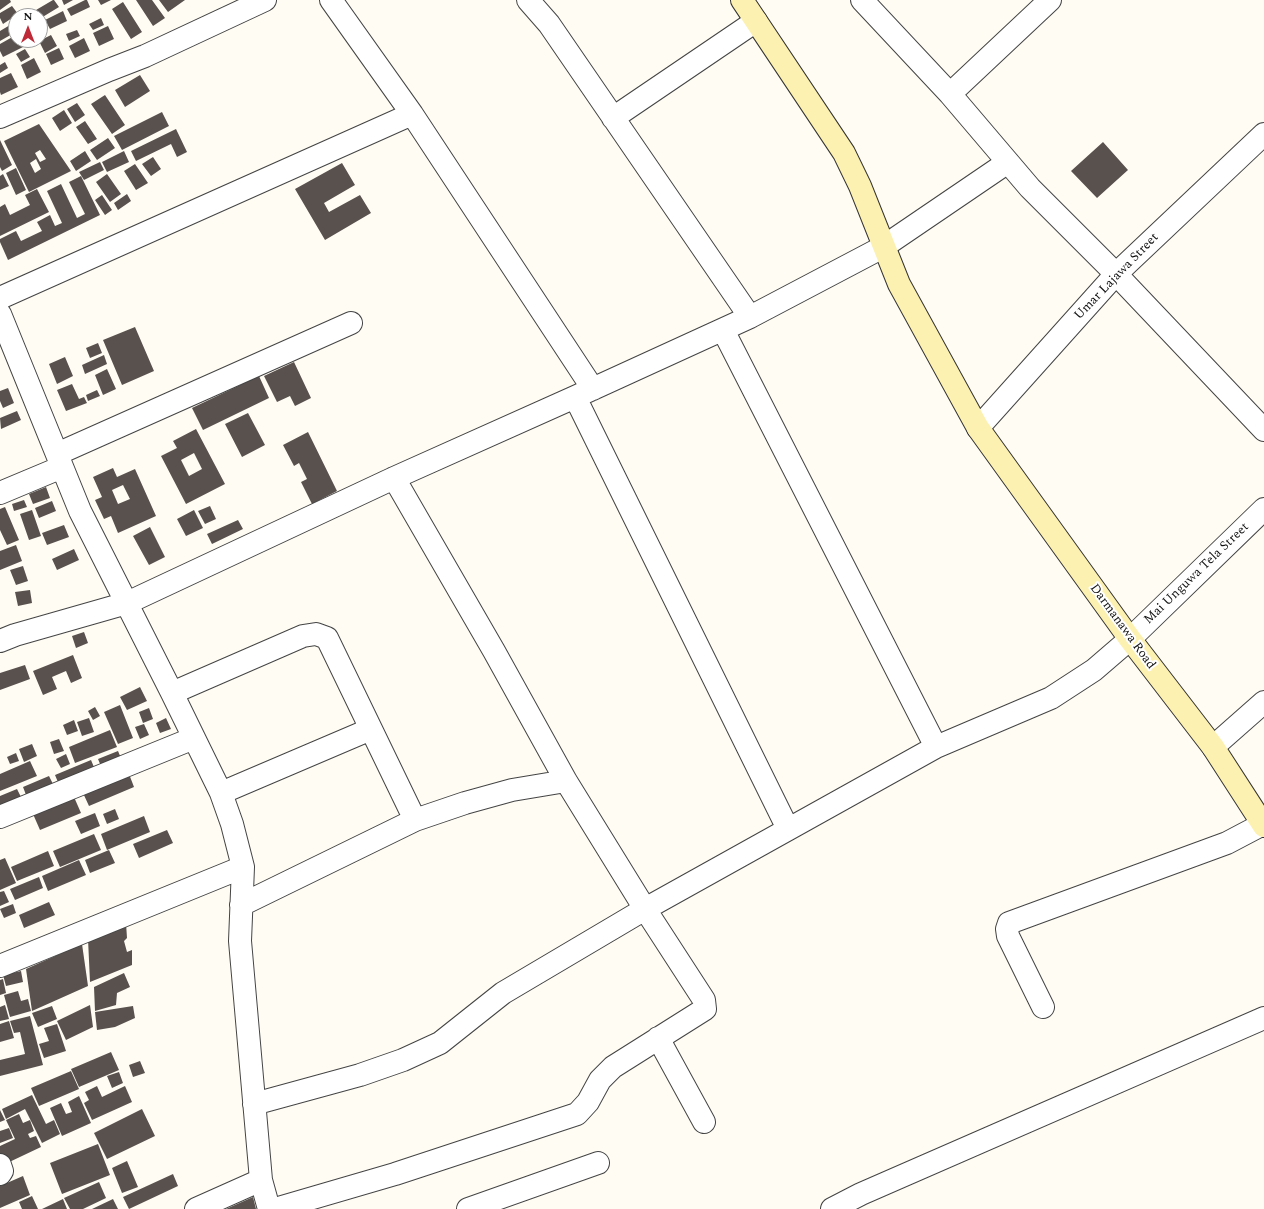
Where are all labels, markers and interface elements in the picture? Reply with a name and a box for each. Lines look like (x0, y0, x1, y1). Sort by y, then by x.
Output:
north arrow (8, 8, 48, 48)
text: N (24, 8, 32, 25)
street label: Umar Lajawa Street (1072, 230, 1162, 324)
street label: Mai Unguwa Tela Street (1141, 520, 1253, 628)
street label: Darmanawa Road (1086, 581, 1158, 673)

